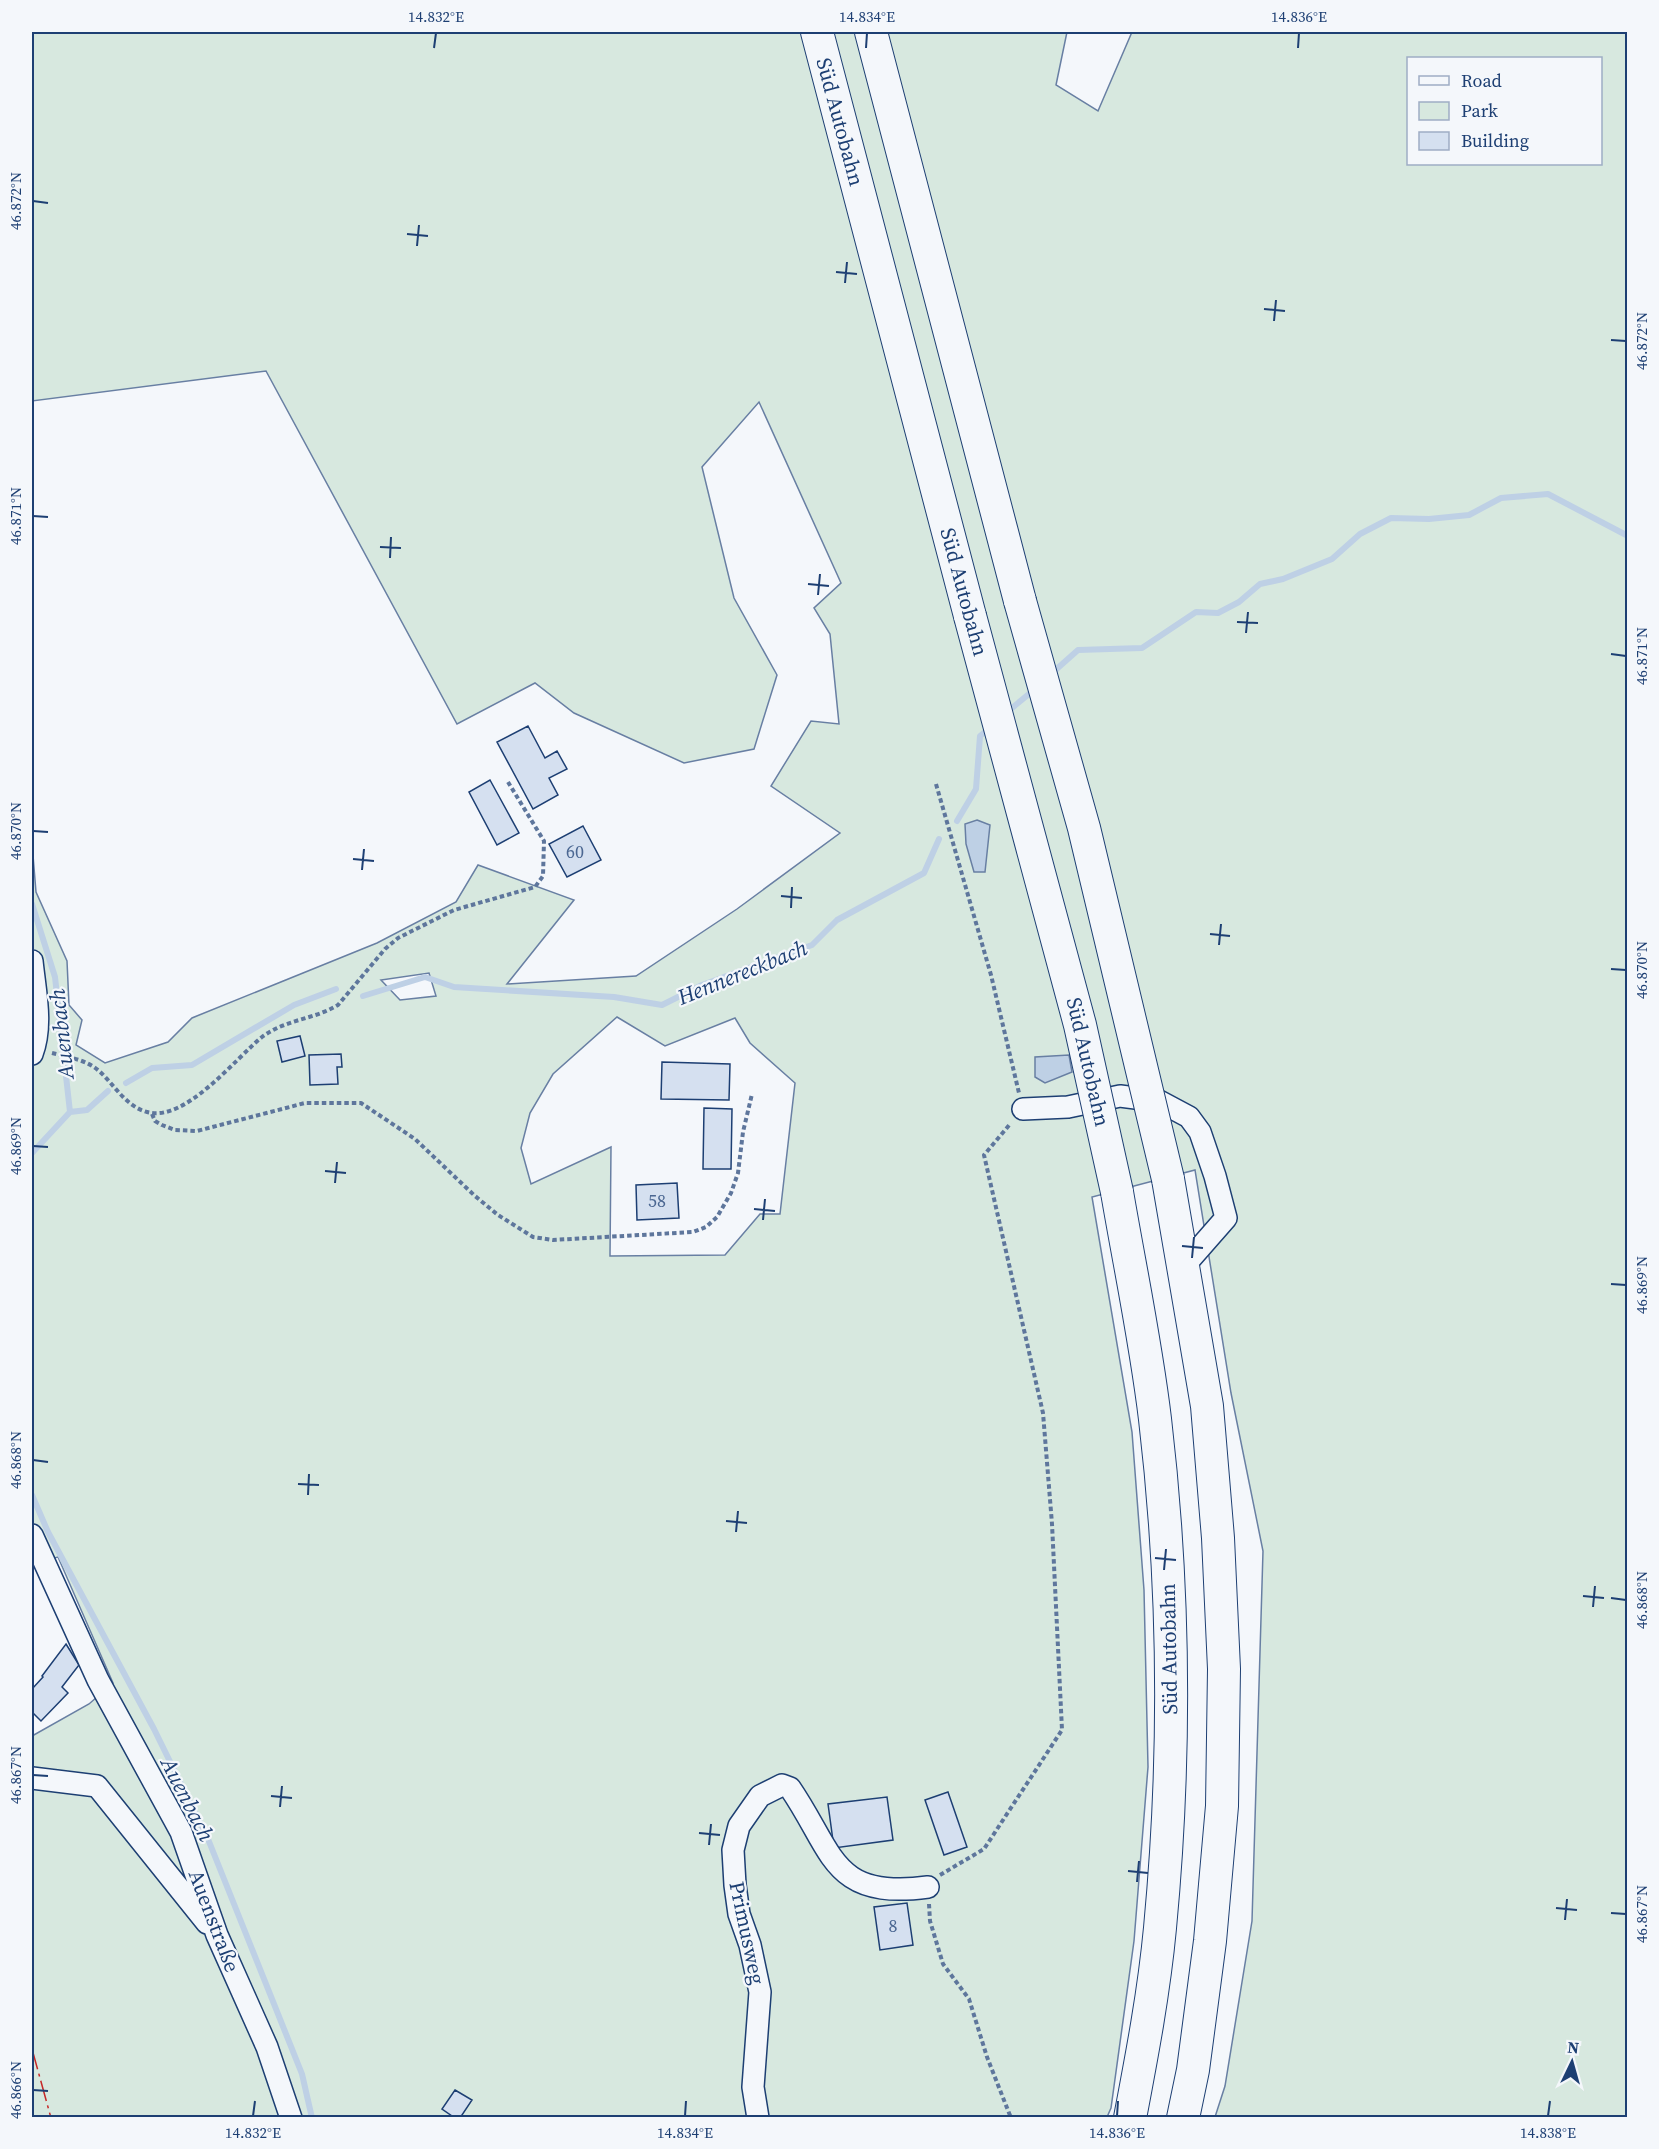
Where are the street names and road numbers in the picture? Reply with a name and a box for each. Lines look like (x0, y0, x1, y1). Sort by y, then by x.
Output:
street label: Süd Autobahn (809, 55, 872, 189)
street label: Süd Autobahn (933, 525, 996, 659)
street label: Süd Autobahn (1060, 995, 1117, 1129)
street label: Süd Autobahn (1153, 1583, 1184, 1715)
street label: Auenstraße (182, 1865, 247, 1976)
street label: Primusweg (722, 1879, 773, 1987)

